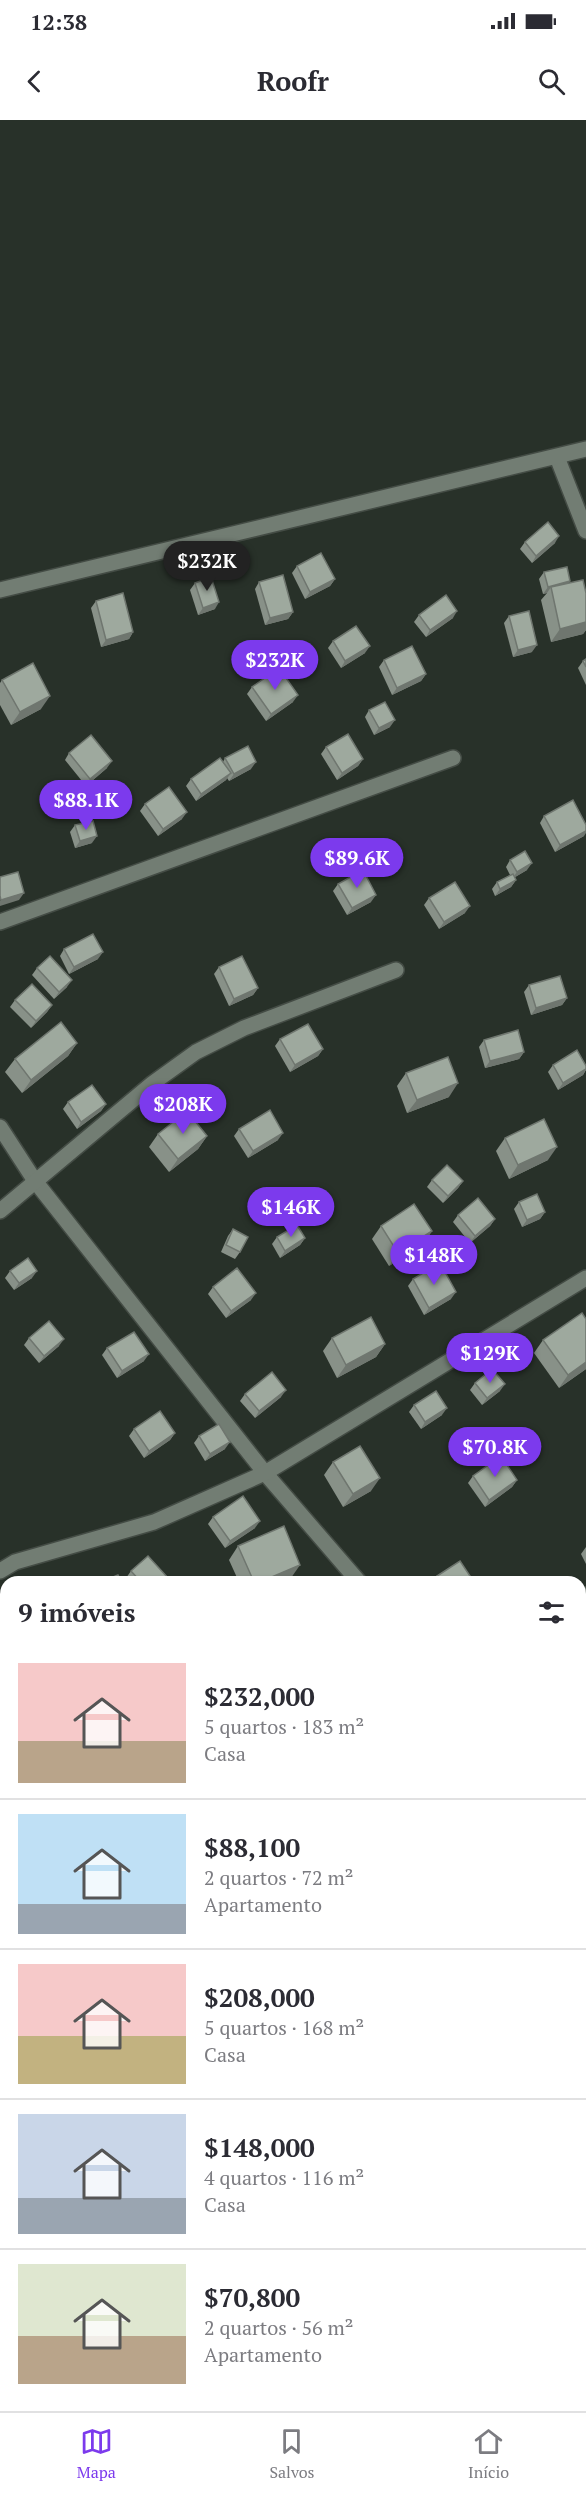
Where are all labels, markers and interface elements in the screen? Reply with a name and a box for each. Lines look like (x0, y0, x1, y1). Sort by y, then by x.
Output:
text: 12:38 (30, 7, 87, 36)
text: Roofr (257, 63, 329, 99)
icon: back (18, 65, 51, 98)
icon: search (535, 65, 568, 98)
pin: $232K (165, 541, 249, 592)
text: $232K (177, 547, 237, 574)
pin: $232K (233, 640, 317, 691)
text: $232K (245, 646, 305, 673)
pin: $88.1K (37, 780, 135, 831)
text: $88.1K (53, 786, 119, 813)
pin: $89.6K (308, 838, 406, 889)
text: $89.6K (324, 844, 390, 871)
pin: $208K (141, 1084, 225, 1135)
text: $208K (153, 1090, 213, 1117)
pin: $146K (249, 1187, 333, 1238)
text: $146K (261, 1193, 321, 1220)
pin: $148K (392, 1235, 476, 1286)
text: $148K (404, 1241, 464, 1268)
pin: $129K (448, 1333, 532, 1384)
text: $129K (460, 1339, 520, 1366)
pin: $70.8K (446, 1427, 544, 1478)
text: $70.8K (462, 1433, 528, 1460)
text: 9 imóveis (18, 1595, 135, 1629)
icon: filters (535, 1596, 568, 1629)
text: $232,000 (204, 1679, 315, 1713)
icon: home (66, 1687, 138, 1759)
text: 5 quartos · 183 m² (204, 1713, 364, 1740)
text: Casa (204, 1740, 246, 1767)
text: $88,100 (204, 1830, 300, 1864)
icon: home (66, 1838, 138, 1910)
text: 2 quartos · 72 m² (204, 1864, 353, 1891)
text: Apartamento (204, 1891, 322, 1918)
text: $208,000 (204, 1980, 315, 2014)
icon: home (66, 1988, 138, 2060)
text: 5 quartos · 168 m² (204, 2014, 364, 2041)
text: Casa (204, 2041, 246, 2068)
text: $148,000 (204, 2130, 315, 2164)
icon: home (66, 2138, 138, 2210)
text: 4 quartos · 116 m² (204, 2164, 364, 2191)
text: Casa (204, 2191, 246, 2218)
text: $70,800 (204, 2280, 300, 2314)
icon: home (66, 2288, 138, 2360)
text: 2 quartos · 56 m² (204, 2314, 353, 2341)
text: Apartamento (204, 2341, 322, 2368)
tab: Mapa (77, 2425, 116, 2483)
tab: Salvos (269, 2425, 315, 2483)
tab: Início (468, 2425, 509, 2483)

